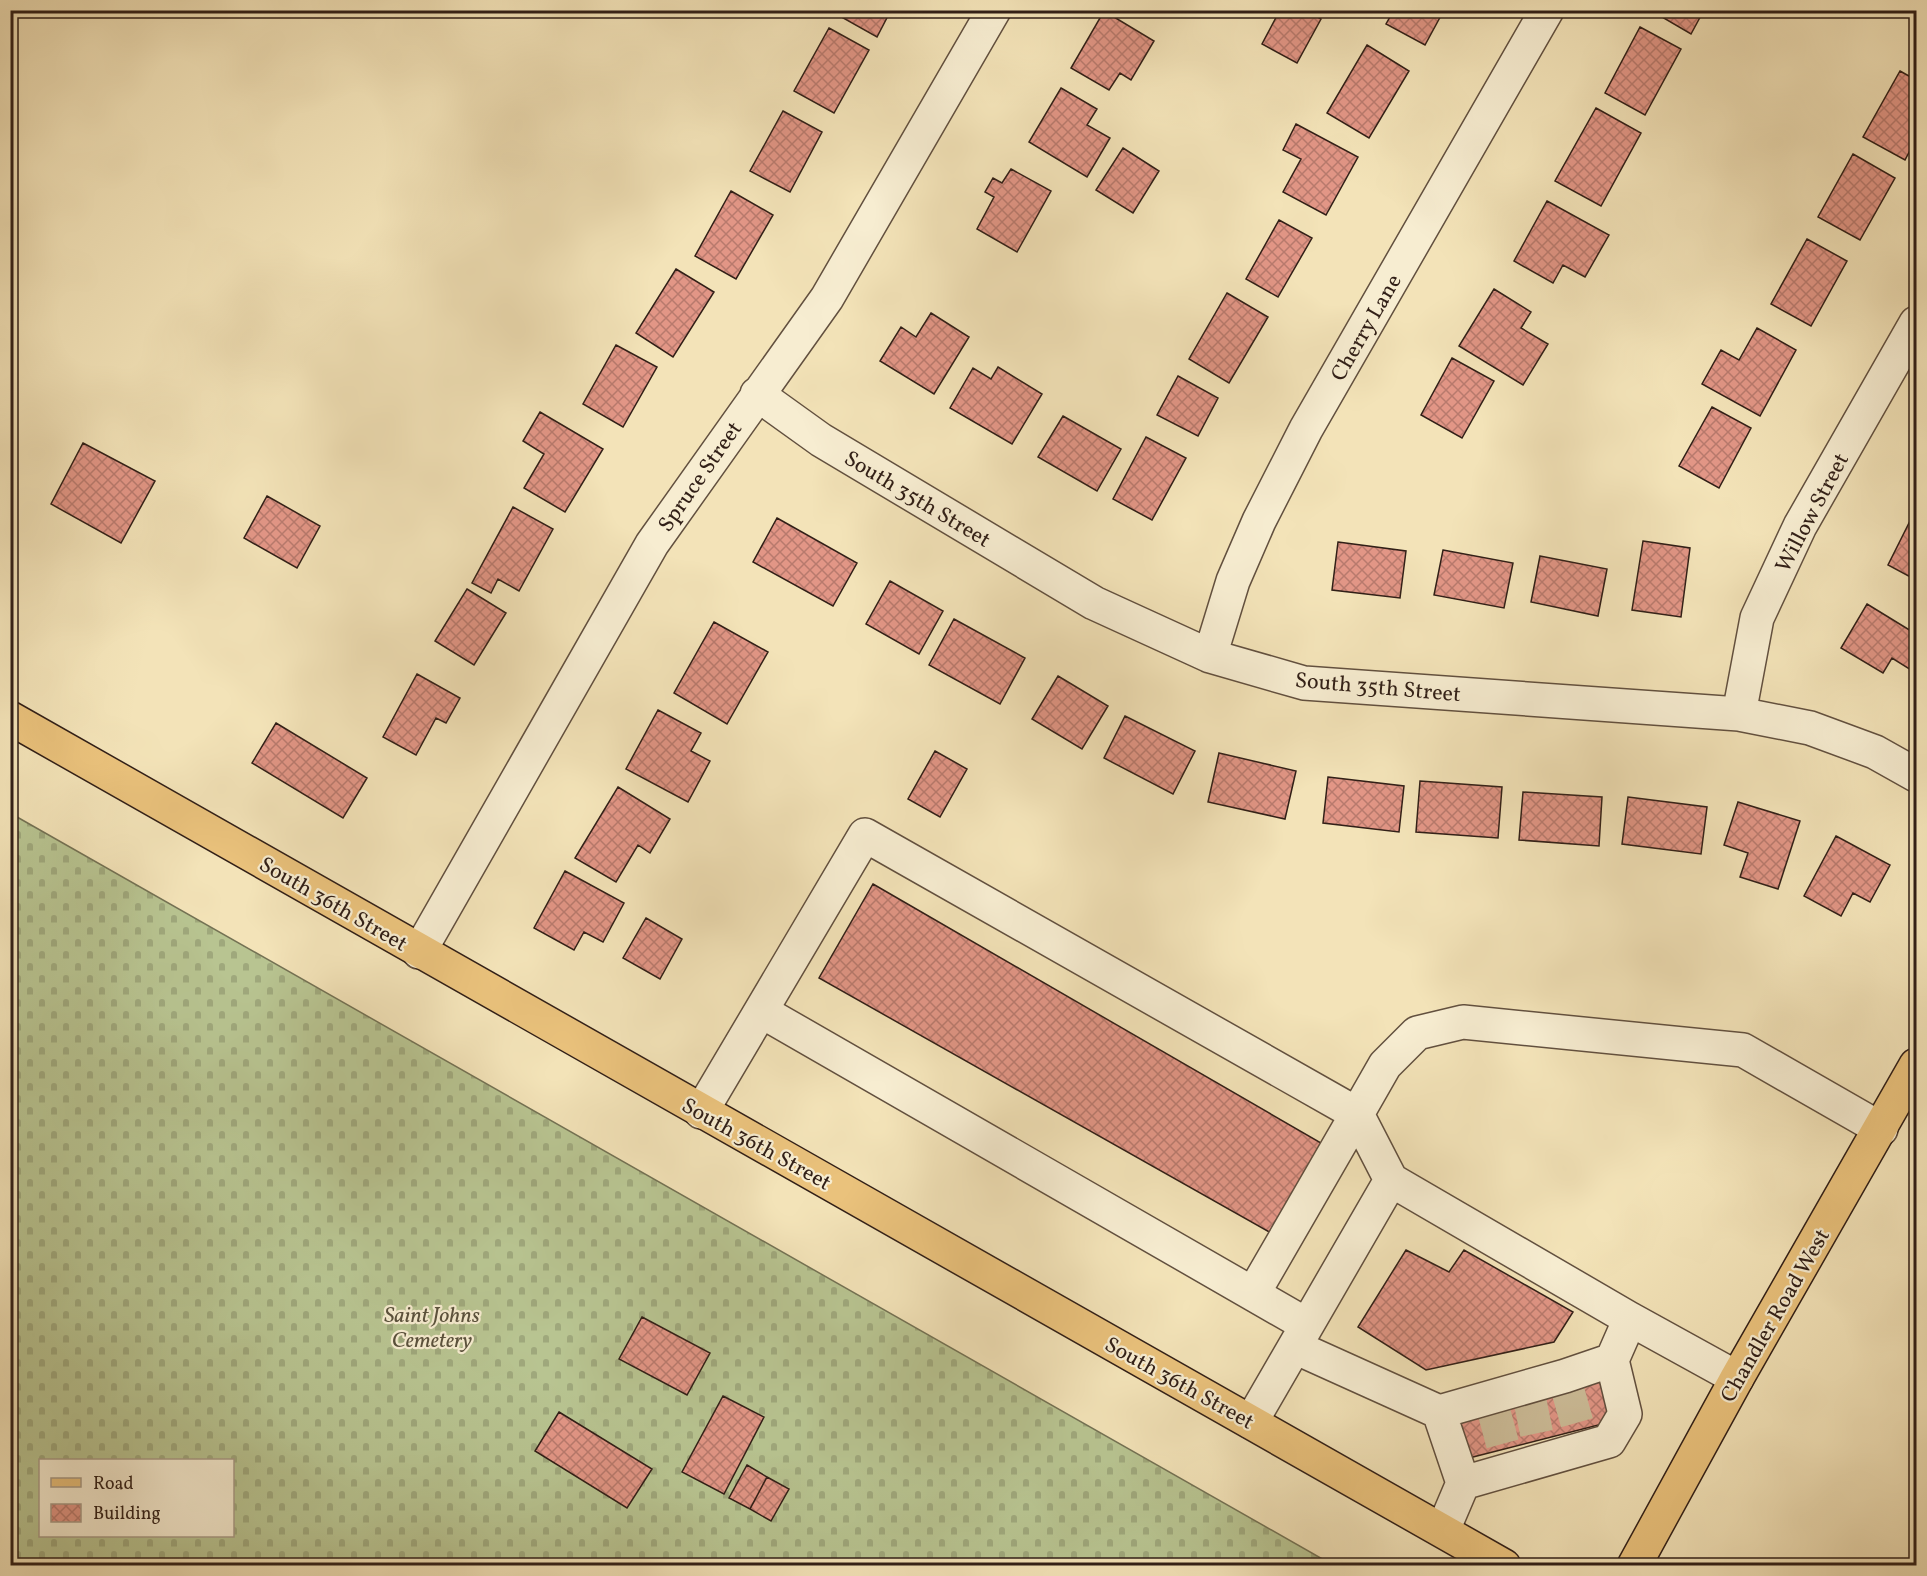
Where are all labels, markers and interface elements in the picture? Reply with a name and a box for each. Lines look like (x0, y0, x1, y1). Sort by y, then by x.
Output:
street label: Cherry Lane (1324, 269, 1410, 387)
street label: Spruce Street (651, 416, 751, 539)
street label: South 35th Street (837, 444, 996, 556)
street label: Willow Street (1769, 448, 1858, 578)
street label: South 35th Street (1294, 666, 1462, 711)
street label: South 36th Street (253, 850, 413, 960)
street label: South 36th Street (675, 1091, 836, 1199)
street label: Chandler Road West (1714, 1223, 1839, 1409)
park label: Saint Johns Cemetery (384, 1301, 480, 1357)
street label: South 36th Street (1098, 1330, 1259, 1438)
legend (39, 1459, 234, 1537)
text: Road (93, 1472, 134, 1497)
text: Building (93, 1502, 161, 1527)

